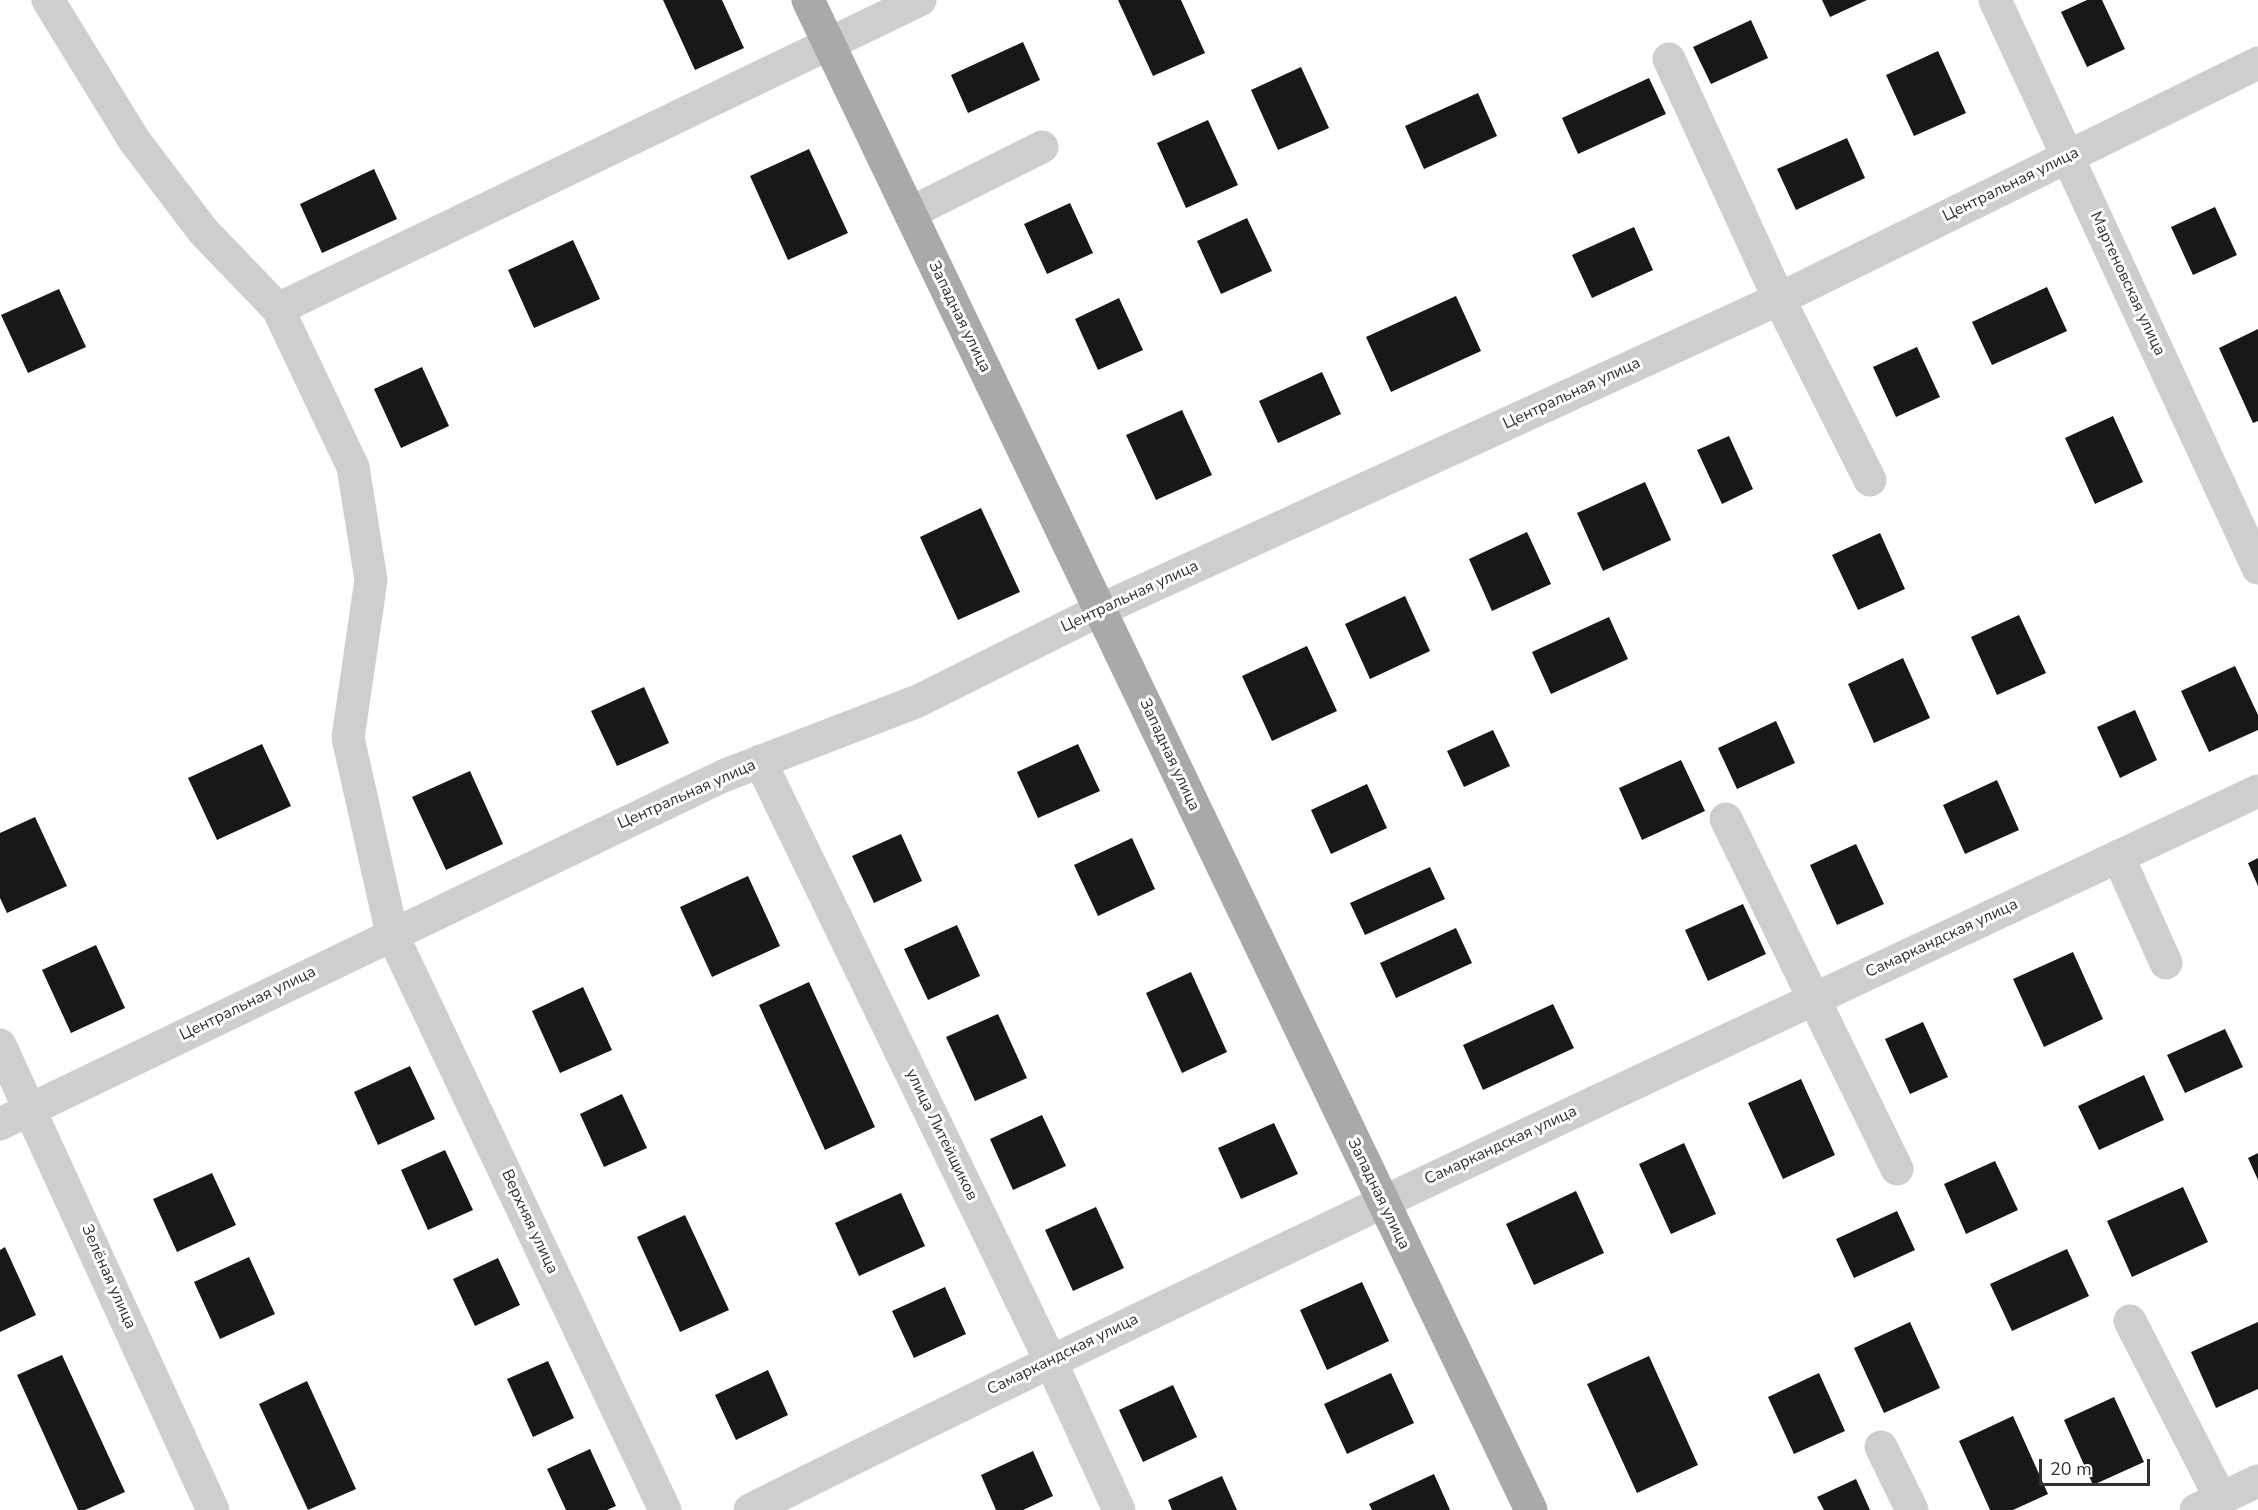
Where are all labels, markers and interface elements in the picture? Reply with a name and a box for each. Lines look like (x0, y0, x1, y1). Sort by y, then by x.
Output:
street label: Центральная улица (1940, 144, 2082, 226)
street label: Мартеновская улица (2085, 209, 2169, 359)
street label: Западная улица (924, 258, 994, 376)
street label: Центральная улица (1500, 354, 1644, 434)
street label: Центральная улица (1058, 557, 1202, 637)
street label: Западная улица (1135, 696, 1203, 814)
street label: Центральная улица (615, 756, 759, 834)
street label: Самаркандская улица (1863, 895, 2021, 983)
street label: Центральная улица (177, 963, 319, 1045)
street label: улица Литейщиков (901, 1066, 981, 1204)
street label: Самаркандская улица (1422, 1102, 1580, 1190)
street label: Западная улица (1343, 1135, 1413, 1253)
street label: Верхняя улица (496, 1167, 562, 1277)
street label: Зелёная улица (76, 1222, 140, 1332)
street label: Самаркандская улица (984, 1310, 1142, 1400)
scale bar (2042, 1447, 2153, 1485)
text: 20 m (2050, 1457, 2092, 1481)

